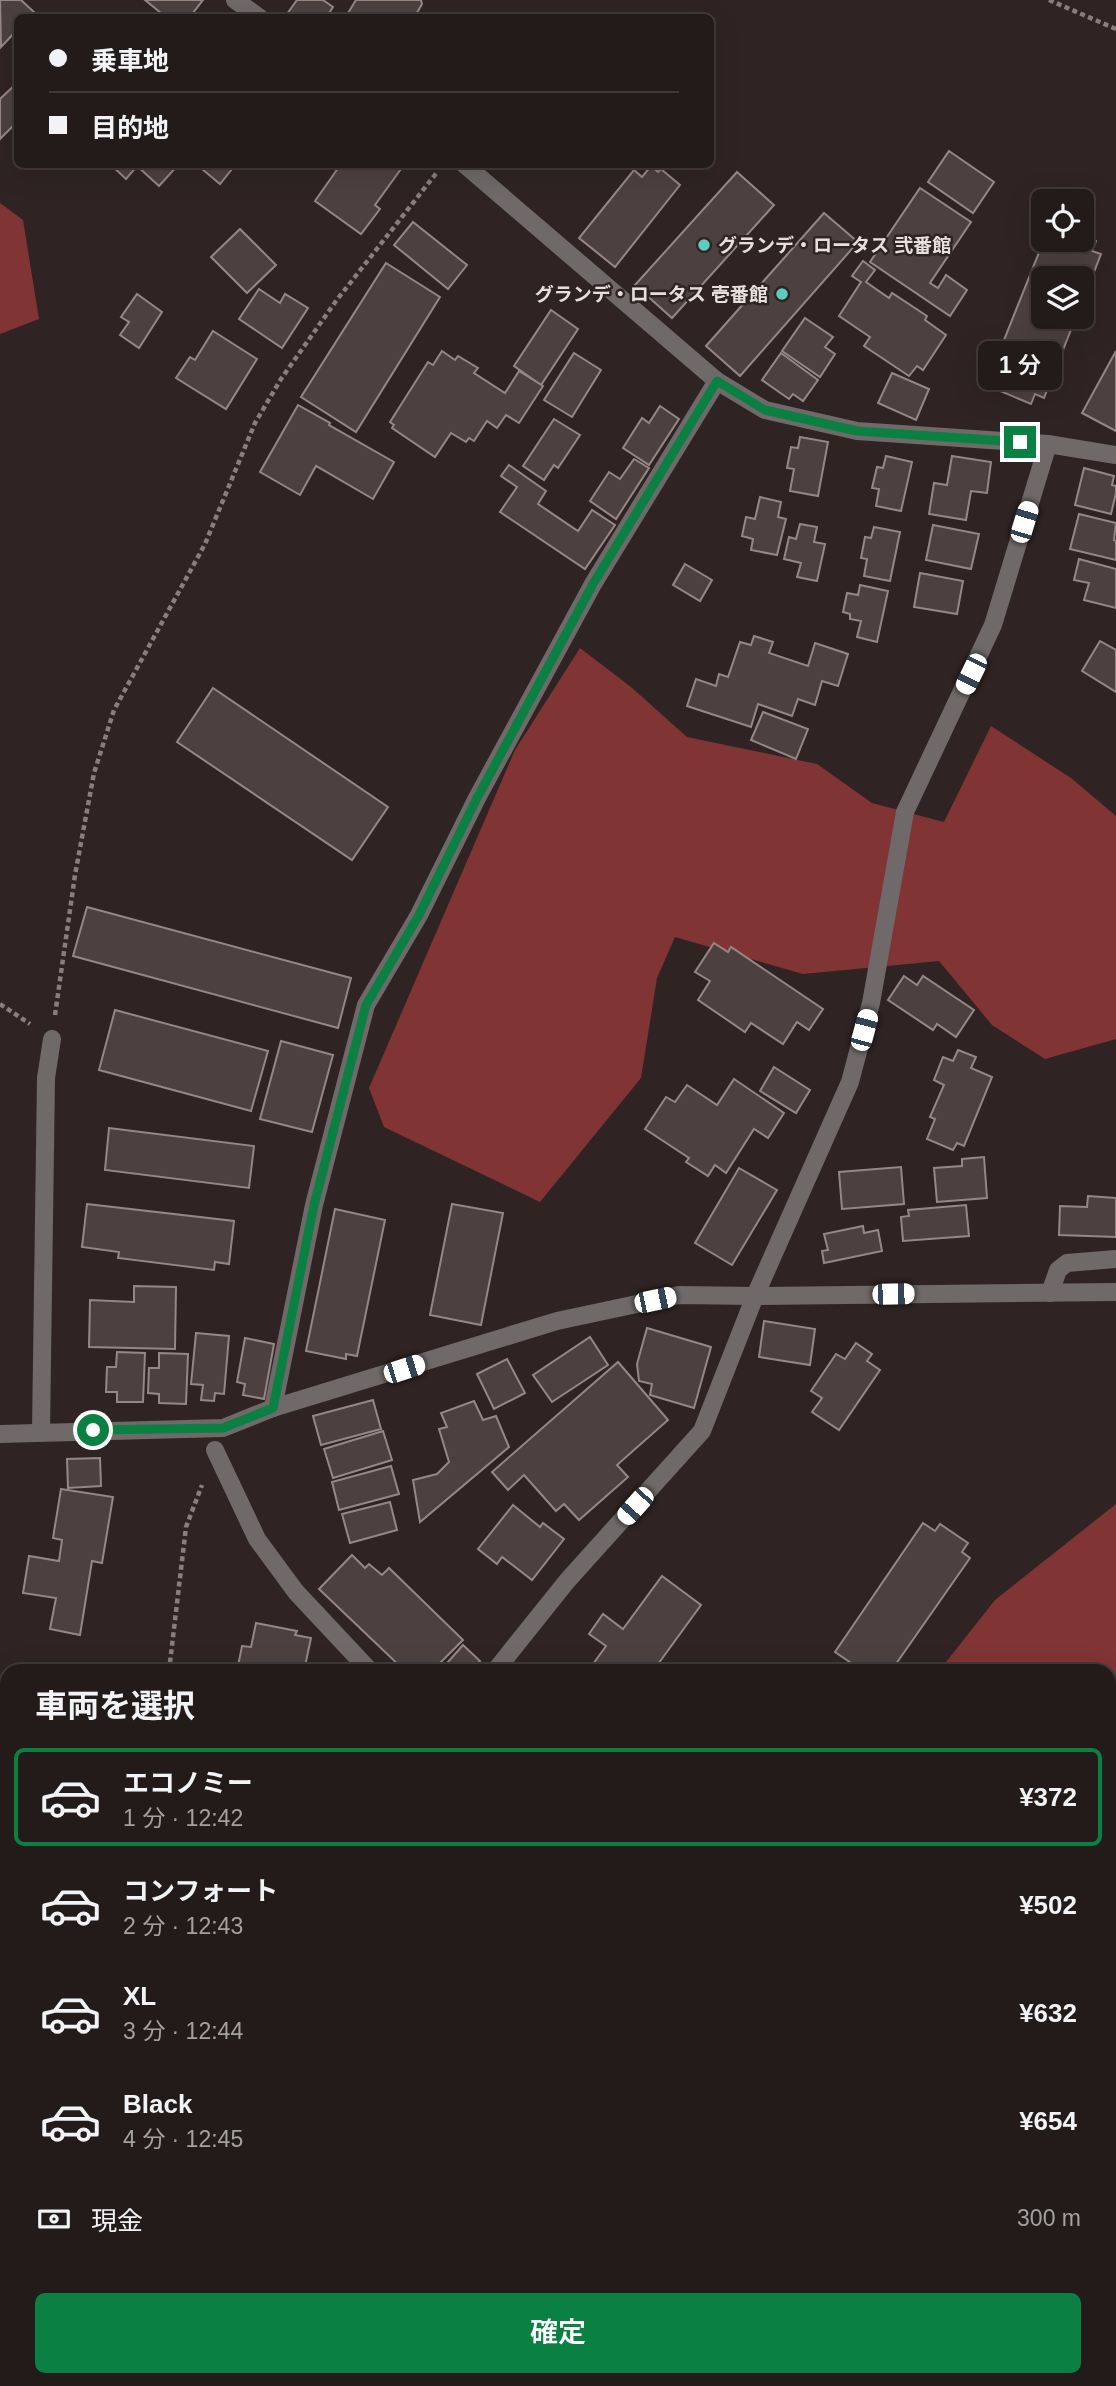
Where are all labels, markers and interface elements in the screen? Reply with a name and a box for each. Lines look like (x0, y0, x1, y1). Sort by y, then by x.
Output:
text: 乗車地 (91, 46, 169, 76)
text: 目的地 (91, 113, 169, 143)
map controls (1031, 189, 1094, 329)
button: locate (1031, 189, 1094, 252)
place label: グランデ・ロータス 弐番館 (718, 235, 951, 256)
marker: グランデ・ロータス 弐番館 (696, 237, 712, 253)
button: layers (1031, 266, 1094, 329)
place label: グランデ・ロータス 壱番館 (535, 284, 768, 305)
marker: グランデ・ロータス 壱番館 (774, 286, 790, 302)
callout: 1 分 (978, 340, 1062, 390)
text: 1 分 (999, 352, 1041, 378)
route end (1004, 426, 1036, 458)
car (1008, 499, 1041, 545)
car (953, 651, 990, 697)
car (849, 1007, 880, 1053)
car (872, 1283, 915, 1305)
car (633, 1285, 678, 1315)
car (381, 1353, 428, 1385)
route start (77, 1414, 109, 1446)
car (614, 1483, 657, 1529)
text: 車両を選択 (35, 1688, 195, 1724)
icon: car (39, 1766, 102, 1829)
text: エコノミー (123, 1768, 253, 1798)
text: ¥372 (1019, 1782, 1077, 1812)
text: 1 分 · 12:42 (123, 1805, 243, 1831)
icon: car (39, 1874, 102, 1937)
text: コンフォート (123, 1876, 278, 1906)
text: ¥502 (1019, 1890, 1077, 1920)
text: 2 分 · 12:43 (123, 1913, 243, 1939)
text: XL (123, 1981, 156, 2011)
icon: car (39, 1982, 102, 2045)
text: ¥632 (1019, 1998, 1077, 2028)
text: 3 分 · 12:44 (123, 2018, 243, 2044)
text: Black (123, 2089, 192, 2119)
icon: car (39, 2090, 102, 2153)
text: ¥654 (1019, 2106, 1077, 2136)
text: 4 分 · 12:45 (123, 2126, 243, 2152)
icon: cash (35, 2200, 73, 2238)
text: 300 m (1017, 2205, 1081, 2231)
text: 現金 (91, 2206, 143, 2236)
button: 確定 (35, 2293, 1081, 2373)

